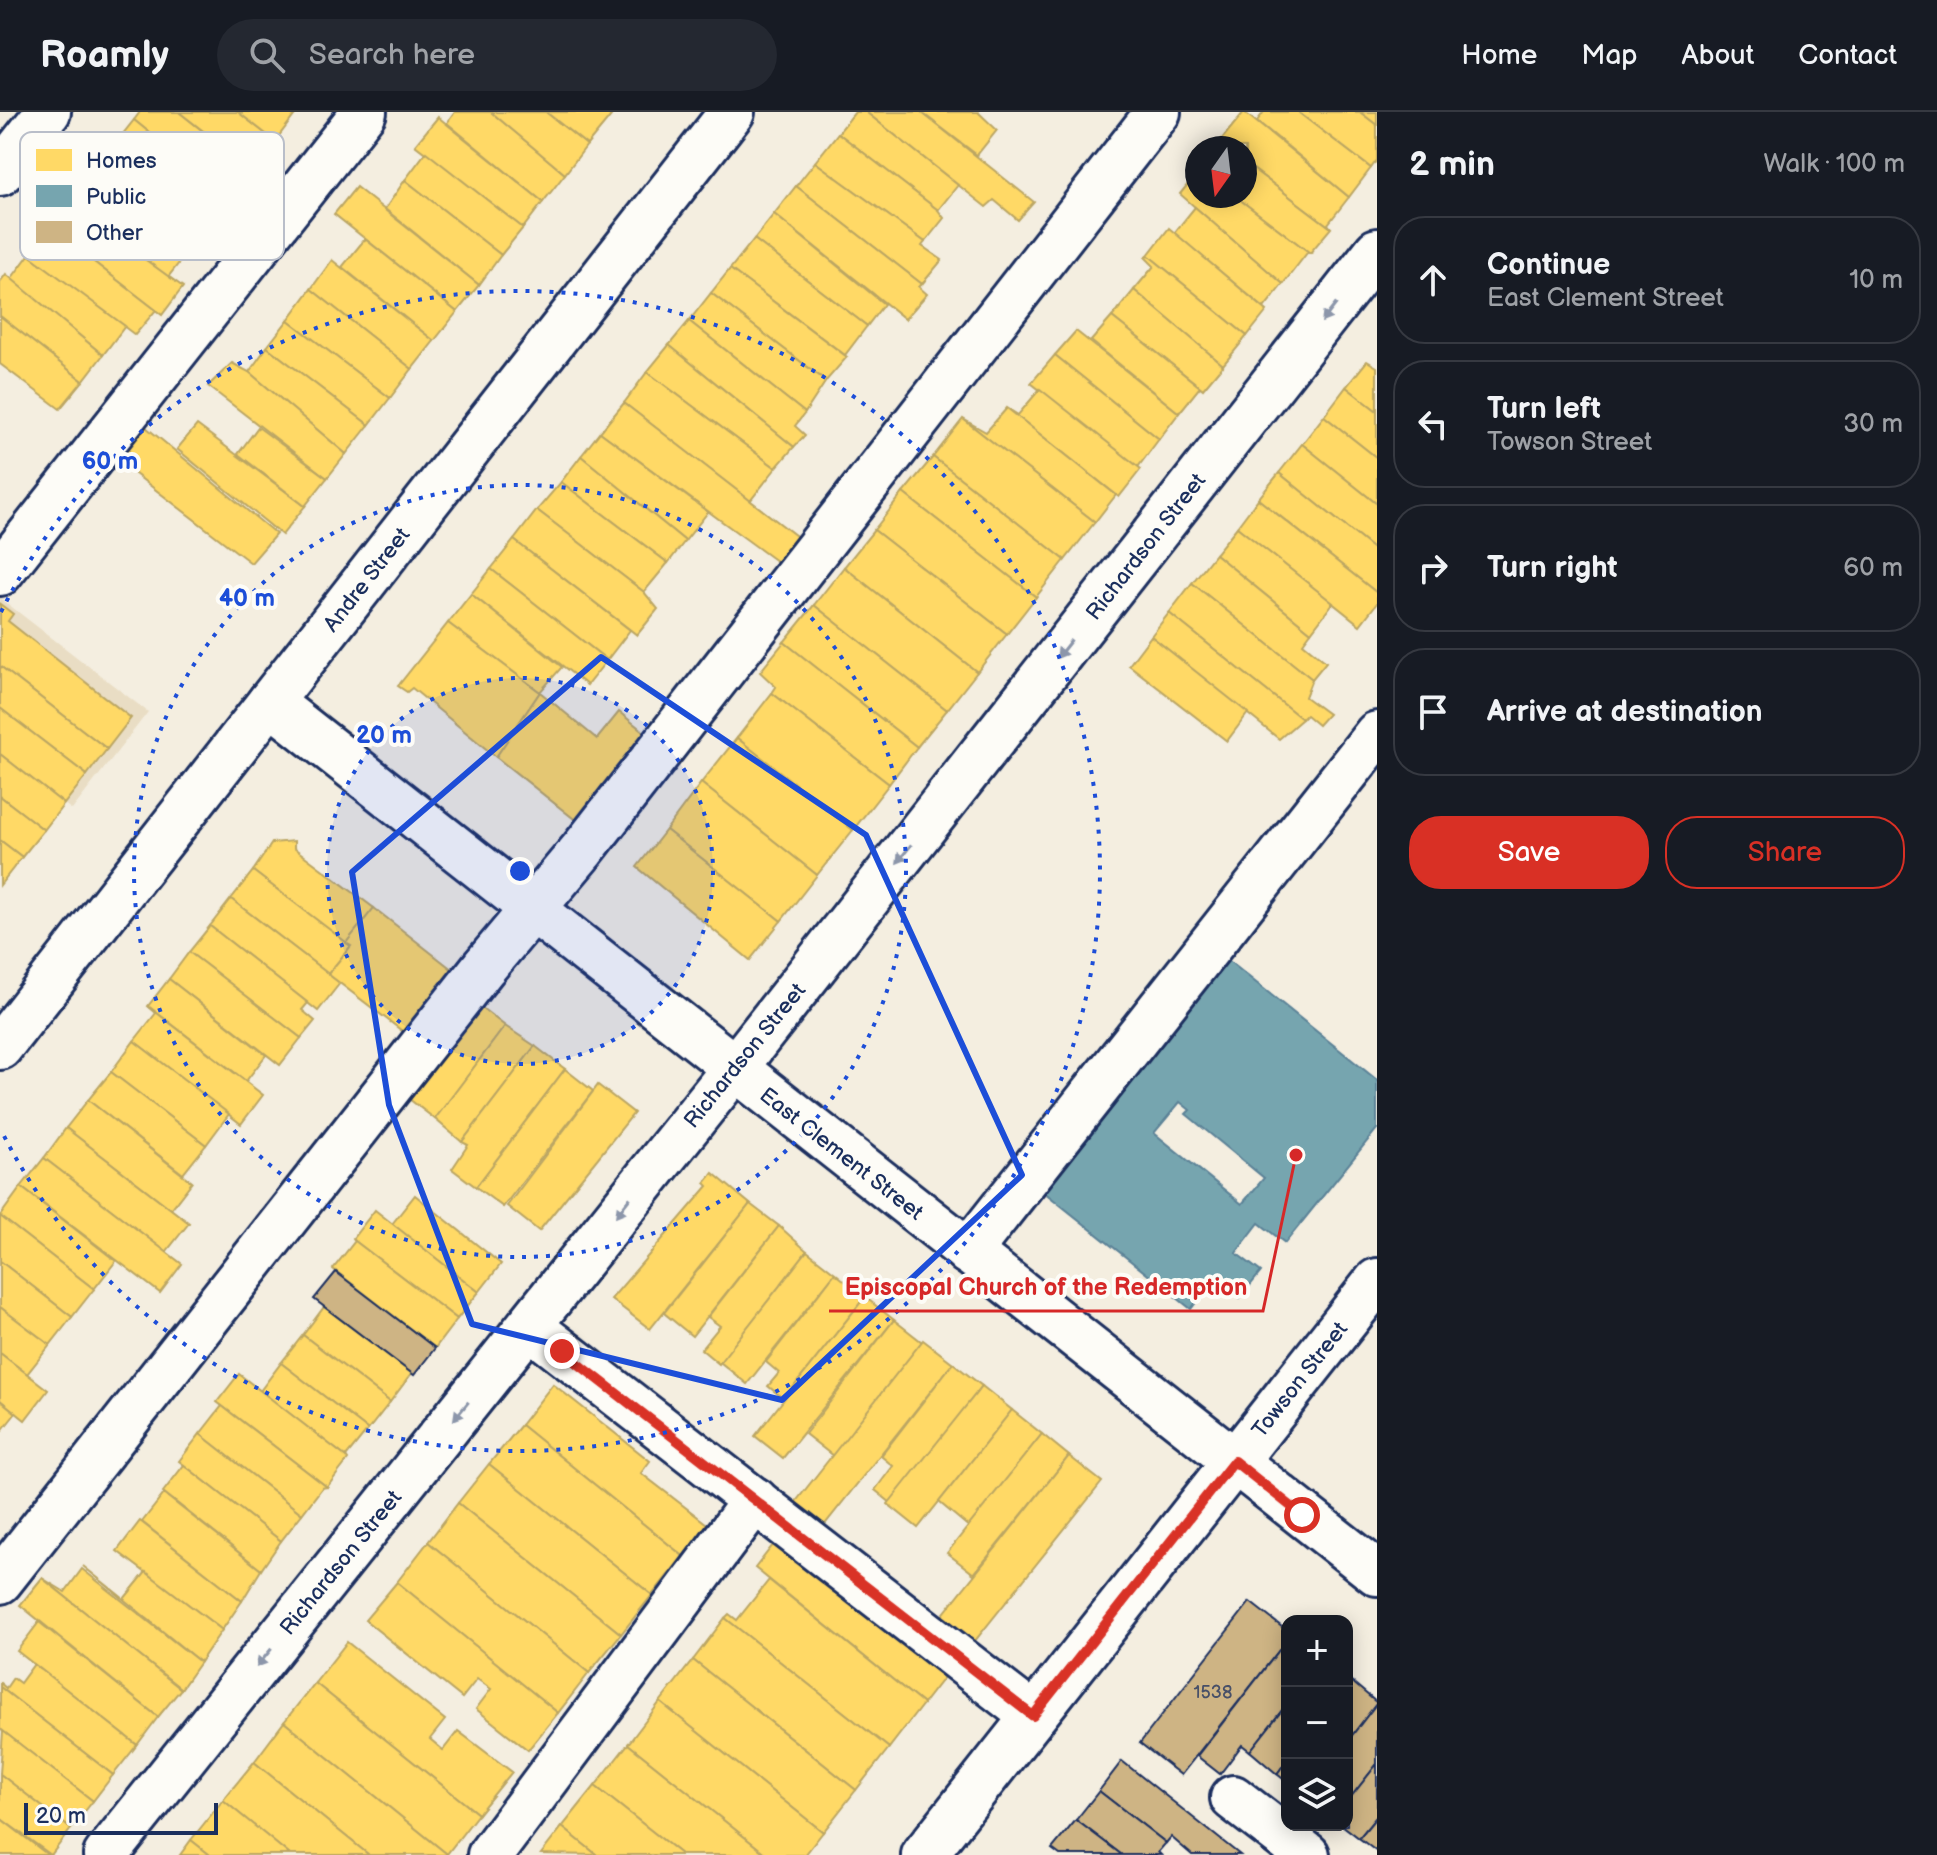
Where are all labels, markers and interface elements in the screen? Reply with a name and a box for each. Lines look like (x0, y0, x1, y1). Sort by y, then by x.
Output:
search box (217, 19, 777, 91)
text: Roamly (40, 33, 169, 78)
icon: search (245, 33, 289, 77)
text: Search here (309, 37, 475, 73)
text: Home (1461, 39, 1537, 72)
text: Map (1581, 39, 1638, 72)
text: About (1682, 39, 1754, 72)
text: Contact (1798, 39, 1897, 72)
legend (20, 132, 284, 260)
north arrow (1185, 136, 1257, 208)
text: 2 min (1409, 144, 1495, 185)
text: Homes (86, 148, 157, 175)
text: Walk · 100 m (1763, 149, 1905, 180)
text: Public (86, 184, 146, 211)
text: Other (86, 220, 144, 247)
text: Continue (1487, 247, 1610, 283)
icon: ahead (1411, 258, 1455, 302)
text: 10 m (1849, 265, 1903, 296)
text: East Clement Street (1487, 283, 1724, 314)
one-way arrow (1321, 303, 1337, 323)
text: Turn left (1487, 391, 1601, 427)
icon: left (1411, 402, 1455, 446)
text: 30 m (1843, 409, 1903, 440)
text: Towson Street (1487, 427, 1652, 458)
text: 60 m (82, 447, 138, 476)
street label: Richardson Street (1080, 468, 1212, 626)
street label: Andre Street (318, 522, 416, 637)
icon: right (1411, 546, 1455, 590)
text: Turn right (1487, 550, 1618, 586)
text: 60 m (1843, 553, 1903, 584)
text: 40 m (219, 584, 275, 613)
one-way arrow (1057, 639, 1073, 659)
icon: arrive (1411, 690, 1455, 734)
text: Arrive at destination (1487, 694, 1763, 730)
text: 20 m (356, 721, 412, 750)
button: Save (1409, 816, 1649, 889)
button: Share (1665, 816, 1905, 889)
one-way arrow (896, 844, 912, 864)
centre of rings (506, 857, 534, 885)
street label: Richardson Street (678, 978, 812, 1134)
street label: East Clement Street (754, 1082, 928, 1227)
one-way arrow (616, 1197, 632, 1217)
callout: Episcopal Church of the Redemption (829, 1263, 1263, 1311)
text: Episcopal Church of the Redemption (845, 1273, 1247, 1302)
street label: Towson Street (1247, 1316, 1354, 1443)
route end (544, 1333, 580, 1369)
one-way arrow (454, 1401, 470, 1421)
street label: Richardson Street (274, 1485, 408, 1641)
route start (1284, 1497, 1320, 1533)
map controls (1281, 1615, 1353, 1831)
button: + (1281, 1615, 1353, 1687)
one-way arrow (256, 1648, 273, 1668)
house number: 1538 (1194, 1682, 1232, 1703)
button: − (1281, 1687, 1353, 1759)
button: layers (1281, 1759, 1353, 1831)
scale bar (24, 1799, 218, 1835)
text: 20 m (36, 1803, 86, 1830)

